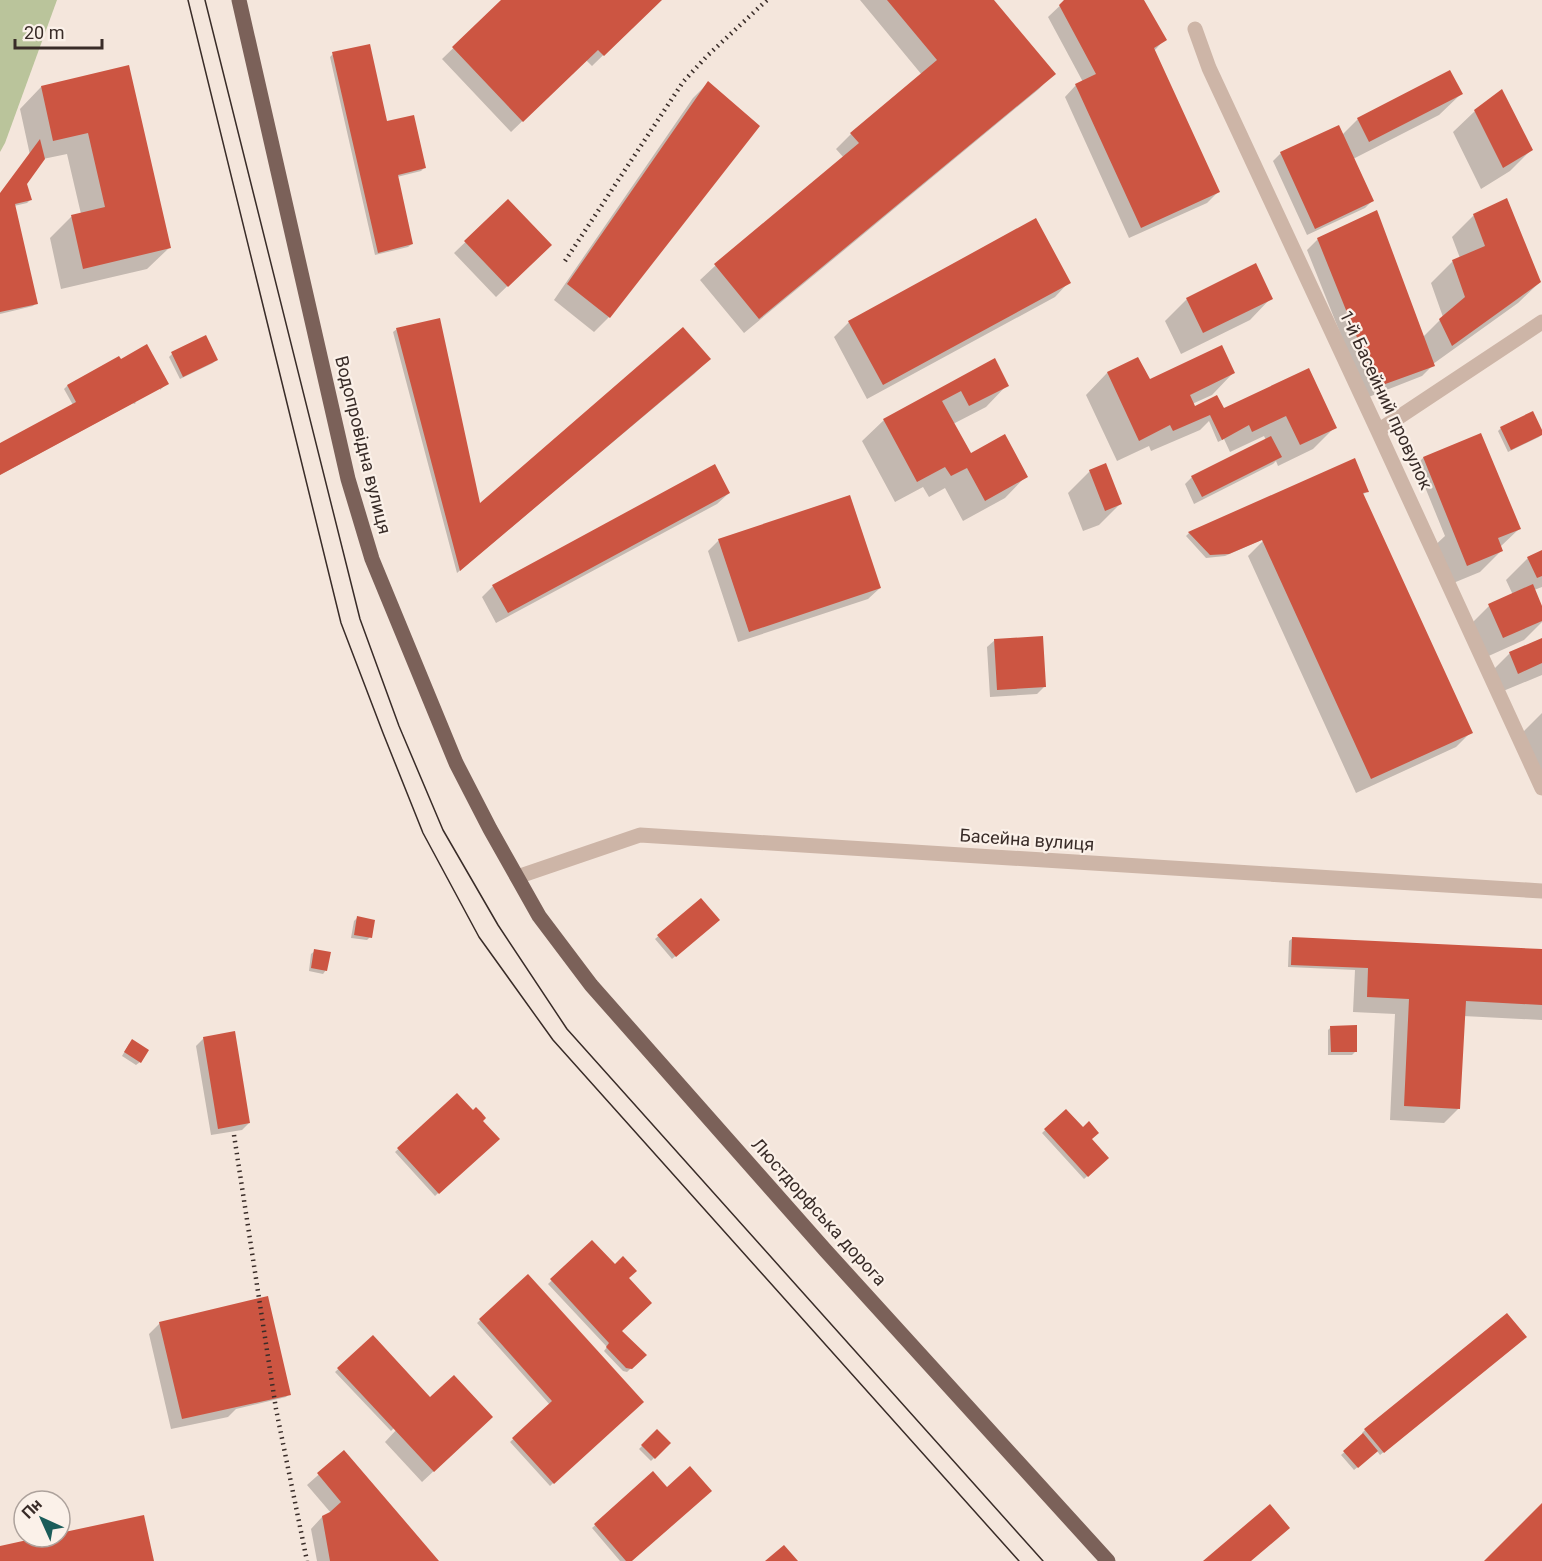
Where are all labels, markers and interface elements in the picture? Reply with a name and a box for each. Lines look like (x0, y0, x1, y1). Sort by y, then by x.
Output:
scale bar (15, 12, 102, 50)
text: 20 m (24, 22, 64, 43)
street label: 1-й Басейний провулок (1336, 307, 1437, 493)
street label: Водопровідна вулиця (331, 354, 396, 536)
street label: Басейна вулиця (959, 824, 1095, 855)
street label: Люстдорфська дорога (748, 1134, 891, 1290)
north arrow (12, 1489, 72, 1549)
text: Пн (18, 1495, 46, 1523)

